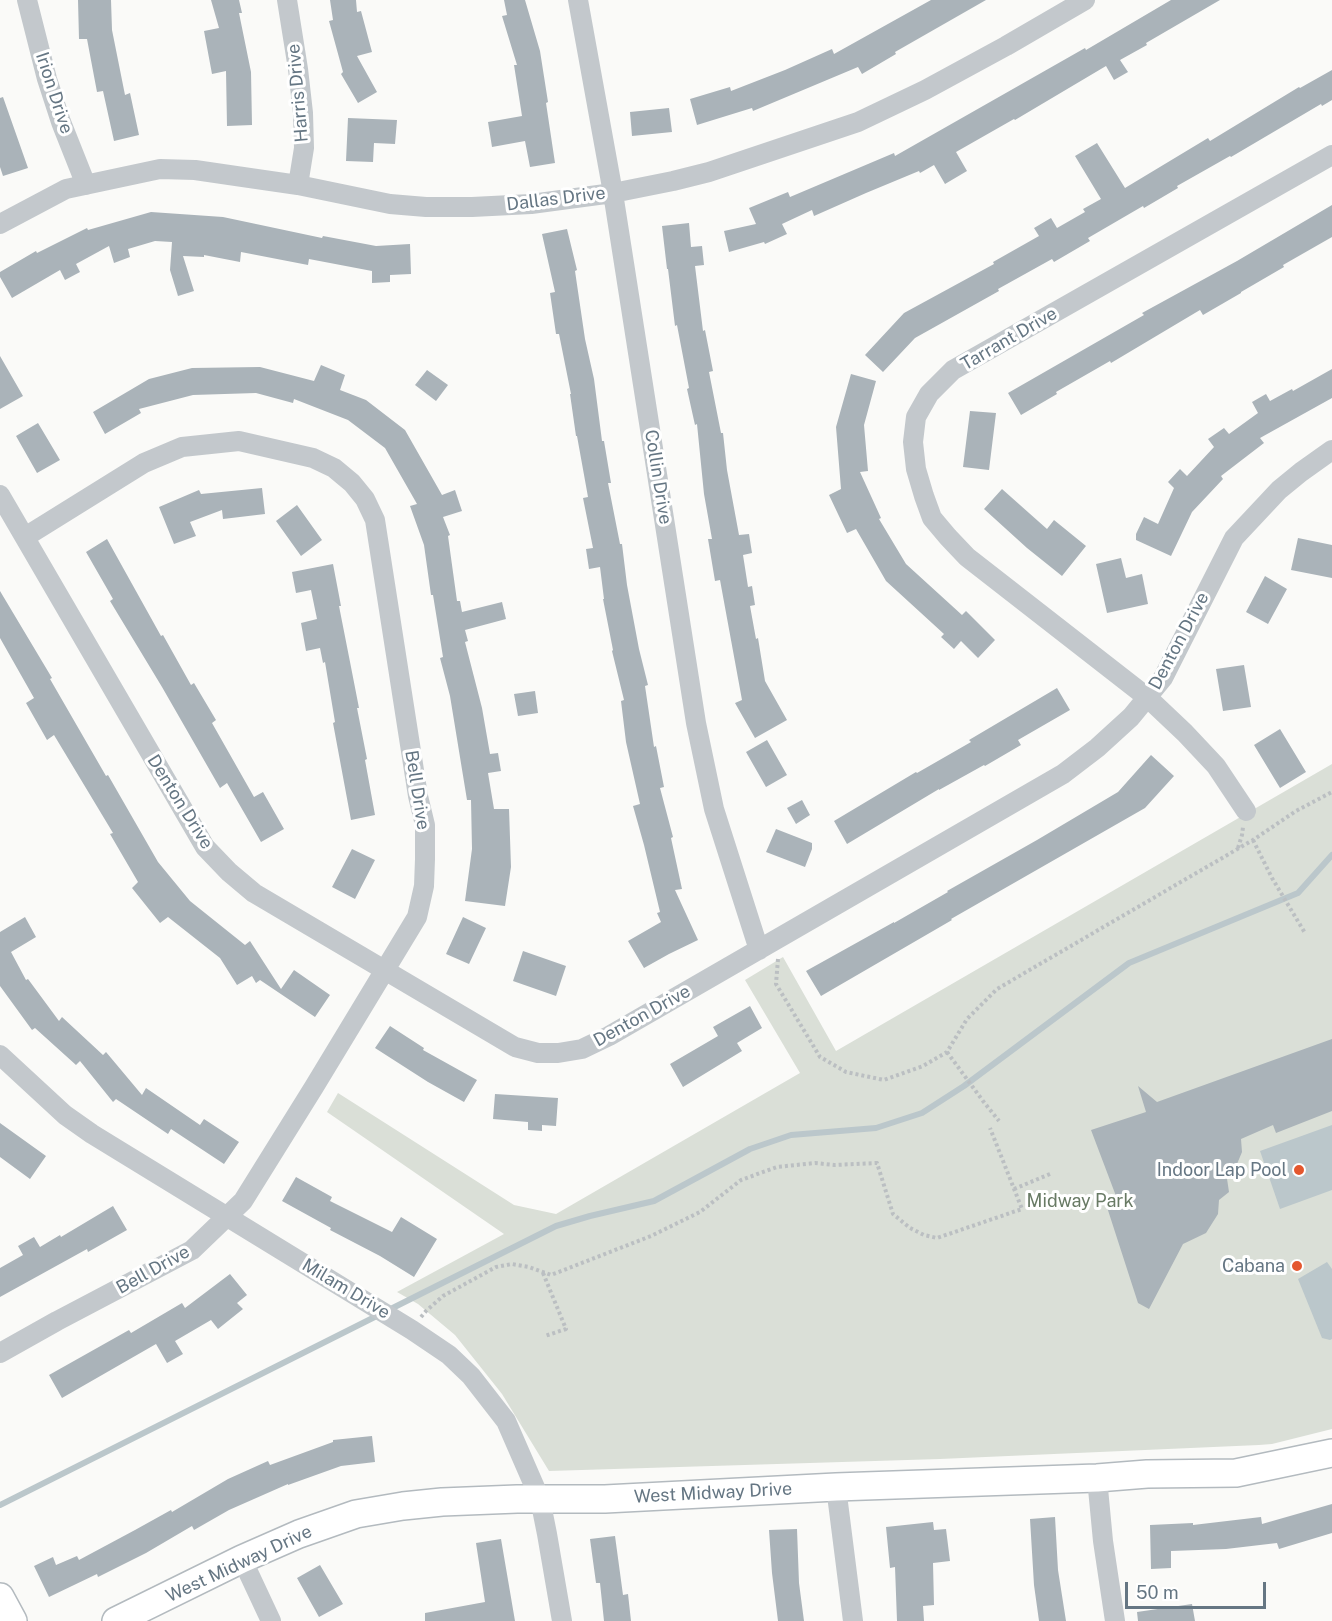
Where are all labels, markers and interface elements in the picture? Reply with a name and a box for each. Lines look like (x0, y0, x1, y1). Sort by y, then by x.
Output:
street label: Harris Drive (283, 43, 313, 143)
street label: Irion Drive (31, 49, 77, 137)
street label: Dallas Drive (505, 182, 607, 216)
street label: Tarrant Drive (957, 303, 1061, 375)
street label: Collin Drive (640, 428, 676, 526)
street label: Denton Drive (1144, 588, 1214, 694)
street label: Bell Drive (400, 749, 434, 831)
street label: Denton Drive (142, 751, 218, 853)
street label: Denton Drive (590, 981, 694, 1051)
place label: Indoor Lap Pool (1157, 1159, 1287, 1181)
marker: Indoor Lap Pool (1292, 1163, 1306, 1177)
park label: Midway Park (1027, 1190, 1133, 1212)
street label: Bell Drive (113, 1241, 193, 1299)
street label: Milam Drive (298, 1254, 394, 1324)
place label: Cabana (1222, 1255, 1285, 1277)
marker: Cabana (1290, 1259, 1304, 1273)
street label: West Midway Drive (633, 1478, 793, 1508)
street label: West Midway Drive (163, 1521, 315, 1607)
scale bar (1128, 1570, 1269, 1608)
text: 50 m (1136, 1582, 1179, 1603)

